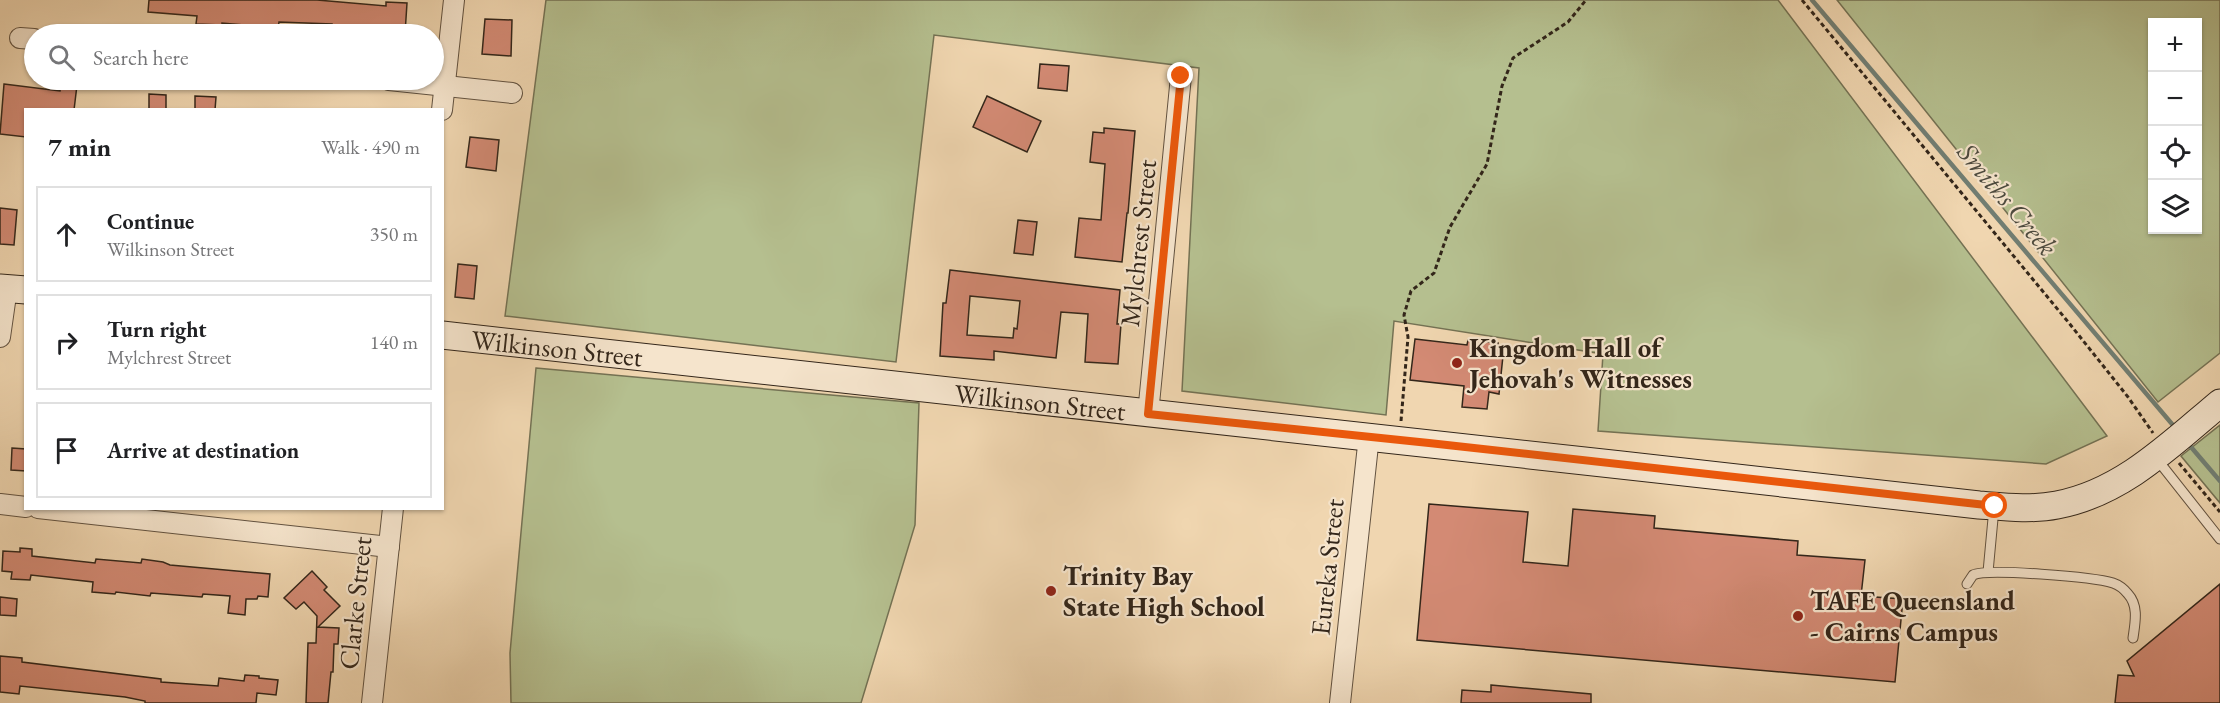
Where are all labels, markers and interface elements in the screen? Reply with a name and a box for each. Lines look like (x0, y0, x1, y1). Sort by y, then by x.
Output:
map controls (2148, 18, 2202, 234)
button: + (2148, 18, 2202, 72)
search box (24, 24, 444, 90)
icon: search (45, 41, 78, 74)
text: Search here (93, 43, 188, 72)
route end (1167, 62, 1193, 88)
button: − (2148, 72, 2202, 126)
button: locate (2148, 126, 2202, 180)
text: 7 min (48, 130, 111, 164)
text: Walk · 490 m (321, 134, 420, 160)
water label: Smiths Creek (1949, 134, 2066, 263)
street label: Mylchrest Street (1112, 157, 1164, 328)
button: layers (2148, 180, 2202, 234)
text: Continue (107, 207, 194, 236)
icon: ahead (50, 218, 83, 251)
text: 350 m (370, 221, 418, 247)
text: Wilkinson Street (107, 236, 234, 262)
text: Turn right (107, 315, 206, 344)
street label: Wilkinson Street (470, 322, 645, 374)
icon: right (50, 326, 83, 359)
text: 140 m (370, 329, 418, 355)
place label: Kingdom Hall of Jehovah's Witnesses (1466, 330, 1692, 396)
text: Mylchrest Street (107, 344, 231, 370)
marker: Kingdom Hall of Jehovah's Witnesses (1450, 356, 1464, 370)
street label: Wilkinson Street (953, 376, 1128, 428)
icon: arrive (50, 434, 83, 467)
text: Arrive at destination (107, 436, 299, 465)
route start (1981, 492, 2007, 518)
street label: Eureka Street (1302, 496, 1352, 637)
street label: Clarke Street (331, 534, 379, 671)
place label: Trinity Bay State High School (1063, 558, 1265, 624)
place label: TAFE Queensland - Cairns Campus (1810, 583, 2015, 649)
marker: Trinity Bay State High School (1044, 584, 1058, 598)
marker: TAFE Queensland - Cairns Campus (1791, 609, 1805, 623)

